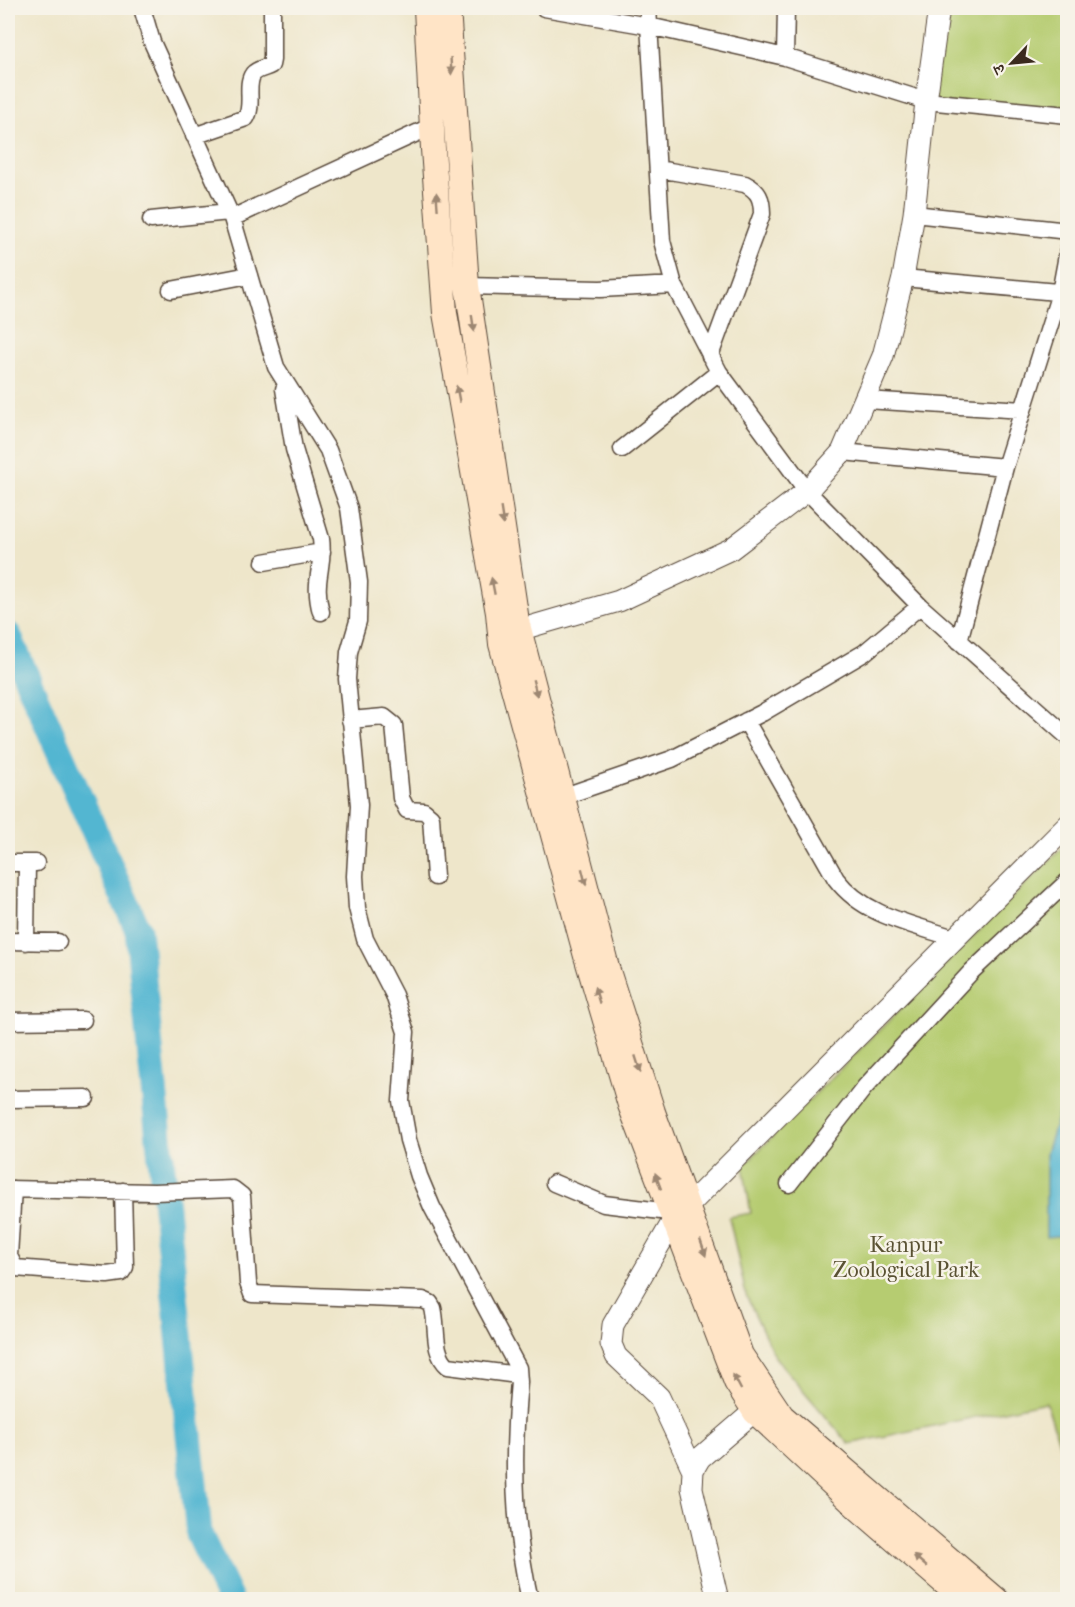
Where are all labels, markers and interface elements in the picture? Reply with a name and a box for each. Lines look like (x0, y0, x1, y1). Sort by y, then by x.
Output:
north arrow (982, 33, 1042, 93)
one-way arrow (446, 56, 455, 75)
text: उ (988, 60, 1010, 78)
one-way arrow (432, 191, 441, 210)
one-way arrow (468, 314, 477, 333)
one-way arrow (453, 385, 462, 404)
one-way arrow (498, 506, 507, 525)
one-way arrow (488, 576, 497, 595)
one-way arrow (530, 679, 540, 697)
one-way arrow (580, 868, 590, 886)
one-way arrow (592, 986, 601, 1004)
one-way arrow (634, 1055, 643, 1073)
one-way arrow (652, 1172, 662, 1190)
park label: Kanpur Zoological Park (833, 1232, 980, 1283)
one-way arrow (698, 1239, 708, 1257)
one-way arrow (732, 1373, 742, 1391)
one-way arrow (913, 1555, 928, 1568)

